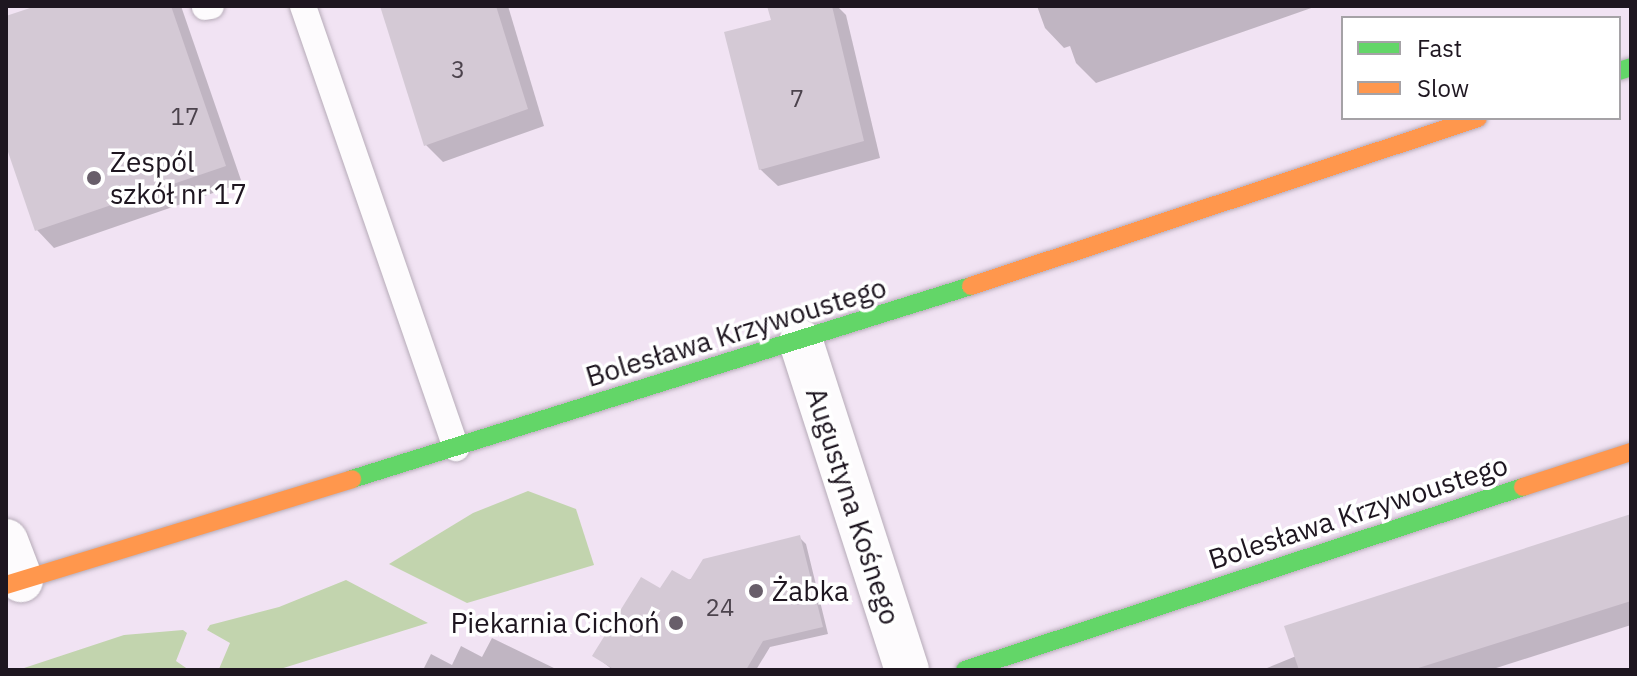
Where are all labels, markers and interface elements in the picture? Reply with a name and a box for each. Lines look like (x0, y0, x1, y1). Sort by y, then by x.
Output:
legend (1341, 16, 1621, 120)
text: Fast (1417, 32, 1462, 64)
house number: 3 (451, 56, 465, 84)
text: Slow (1417, 72, 1469, 104)
house number: 7 (790, 85, 804, 113)
house number: 17 (171, 103, 199, 131)
place label: Zespól szkół nr 17 (110, 145, 247, 211)
marker: Zespól szkół nr 17 (85, 169, 103, 187)
street label: Bolesława Krzywoustego (582, 270, 890, 394)
street label: Augustyna Kośnego (799, 383, 907, 629)
street label: Bolesława Krzywoustego (1204, 448, 1512, 576)
place label: Żabka (772, 574, 849, 608)
marker: Żabka (747, 582, 765, 600)
house number: 24 (706, 594, 734, 622)
place label: Piekarnia Cichoń (450, 606, 660, 640)
marker: Piekarnia Cichoń (667, 614, 685, 632)

